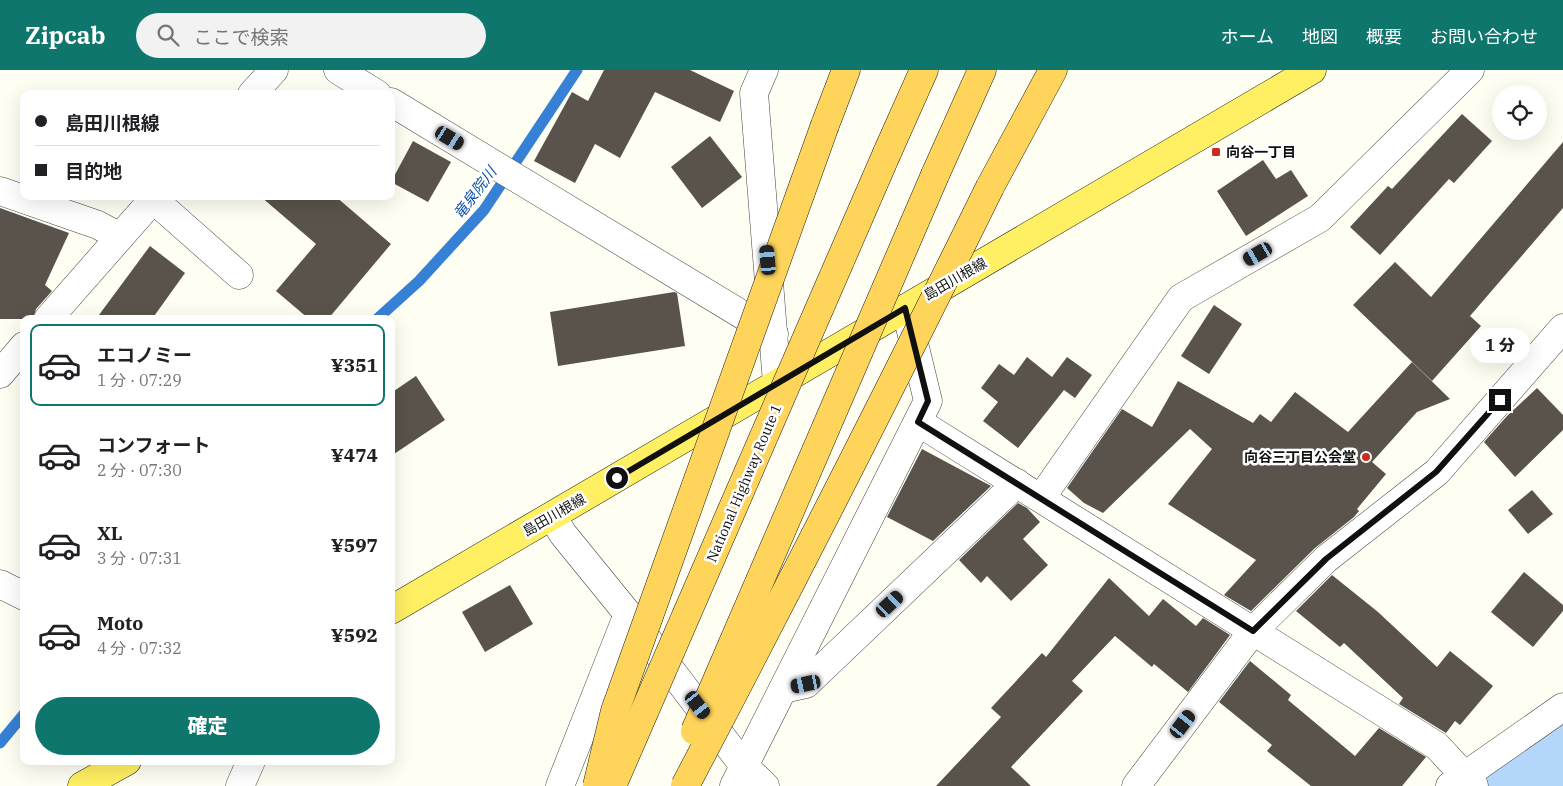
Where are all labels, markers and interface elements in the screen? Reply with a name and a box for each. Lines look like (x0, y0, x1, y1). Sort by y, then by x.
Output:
search box (136, 13, 486, 58)
text: Zipcab (25, 19, 106, 51)
icon: search (154, 21, 182, 49)
text: ここで検索 (194, 25, 289, 49)
text: ホーム (1221, 25, 1274, 48)
text: 地図 (1302, 25, 1338, 48)
text: 概要 (1366, 25, 1402, 48)
text: お問い合わせ (1430, 25, 1538, 48)
map controls (1492, 85, 1547, 140)
button: locate (1492, 85, 1547, 140)
text: 島田川根線 (65, 111, 160, 135)
car (433, 124, 466, 152)
place label: 向谷一丁目 (1226, 143, 1296, 161)
marker: 向谷一丁目 (1210, 146, 1222, 158)
text: 目的地 (65, 159, 122, 183)
water label: 竜泉院川 (449, 161, 501, 222)
car (1241, 240, 1274, 268)
car (759, 244, 776, 276)
street label: 島田川根線 (920, 254, 990, 304)
callout: 1 分 (1470, 328, 1530, 362)
text: 1 分 (1485, 335, 1515, 355)
icon: car (37, 343, 82, 388)
text: エコノミー (97, 343, 192, 367)
text: ¥351 (331, 353, 378, 377)
text: 1 分 · 07:29 (97, 370, 182, 390)
route end (1489, 389, 1511, 411)
street label: National Highway Route 1 (702, 401, 786, 565)
icon: car (37, 433, 82, 478)
text: コンフォート (97, 433, 210, 457)
text: ¥474 (331, 443, 378, 467)
place label: 向谷三丁目公会堂 (1244, 448, 1356, 466)
marker: 向谷三丁目公会堂 (1360, 451, 1372, 463)
text: 2 分 · 07:30 (97, 460, 182, 480)
route start (606, 467, 628, 489)
street label: 島田川根線 (519, 490, 589, 540)
text: XL (97, 521, 123, 545)
icon: car (37, 523, 82, 568)
text: ¥597 (331, 533, 378, 557)
text: 3 分 · 07:31 (97, 548, 182, 568)
car (873, 588, 906, 620)
text: Moto (97, 611, 143, 635)
icon: car (37, 613, 82, 658)
text: ¥592 (331, 623, 378, 647)
text: 4 分 · 07:32 (97, 638, 182, 658)
car (789, 674, 822, 694)
car (682, 689, 713, 721)
button: 確定 (35, 697, 380, 755)
car (1167, 708, 1198, 740)

